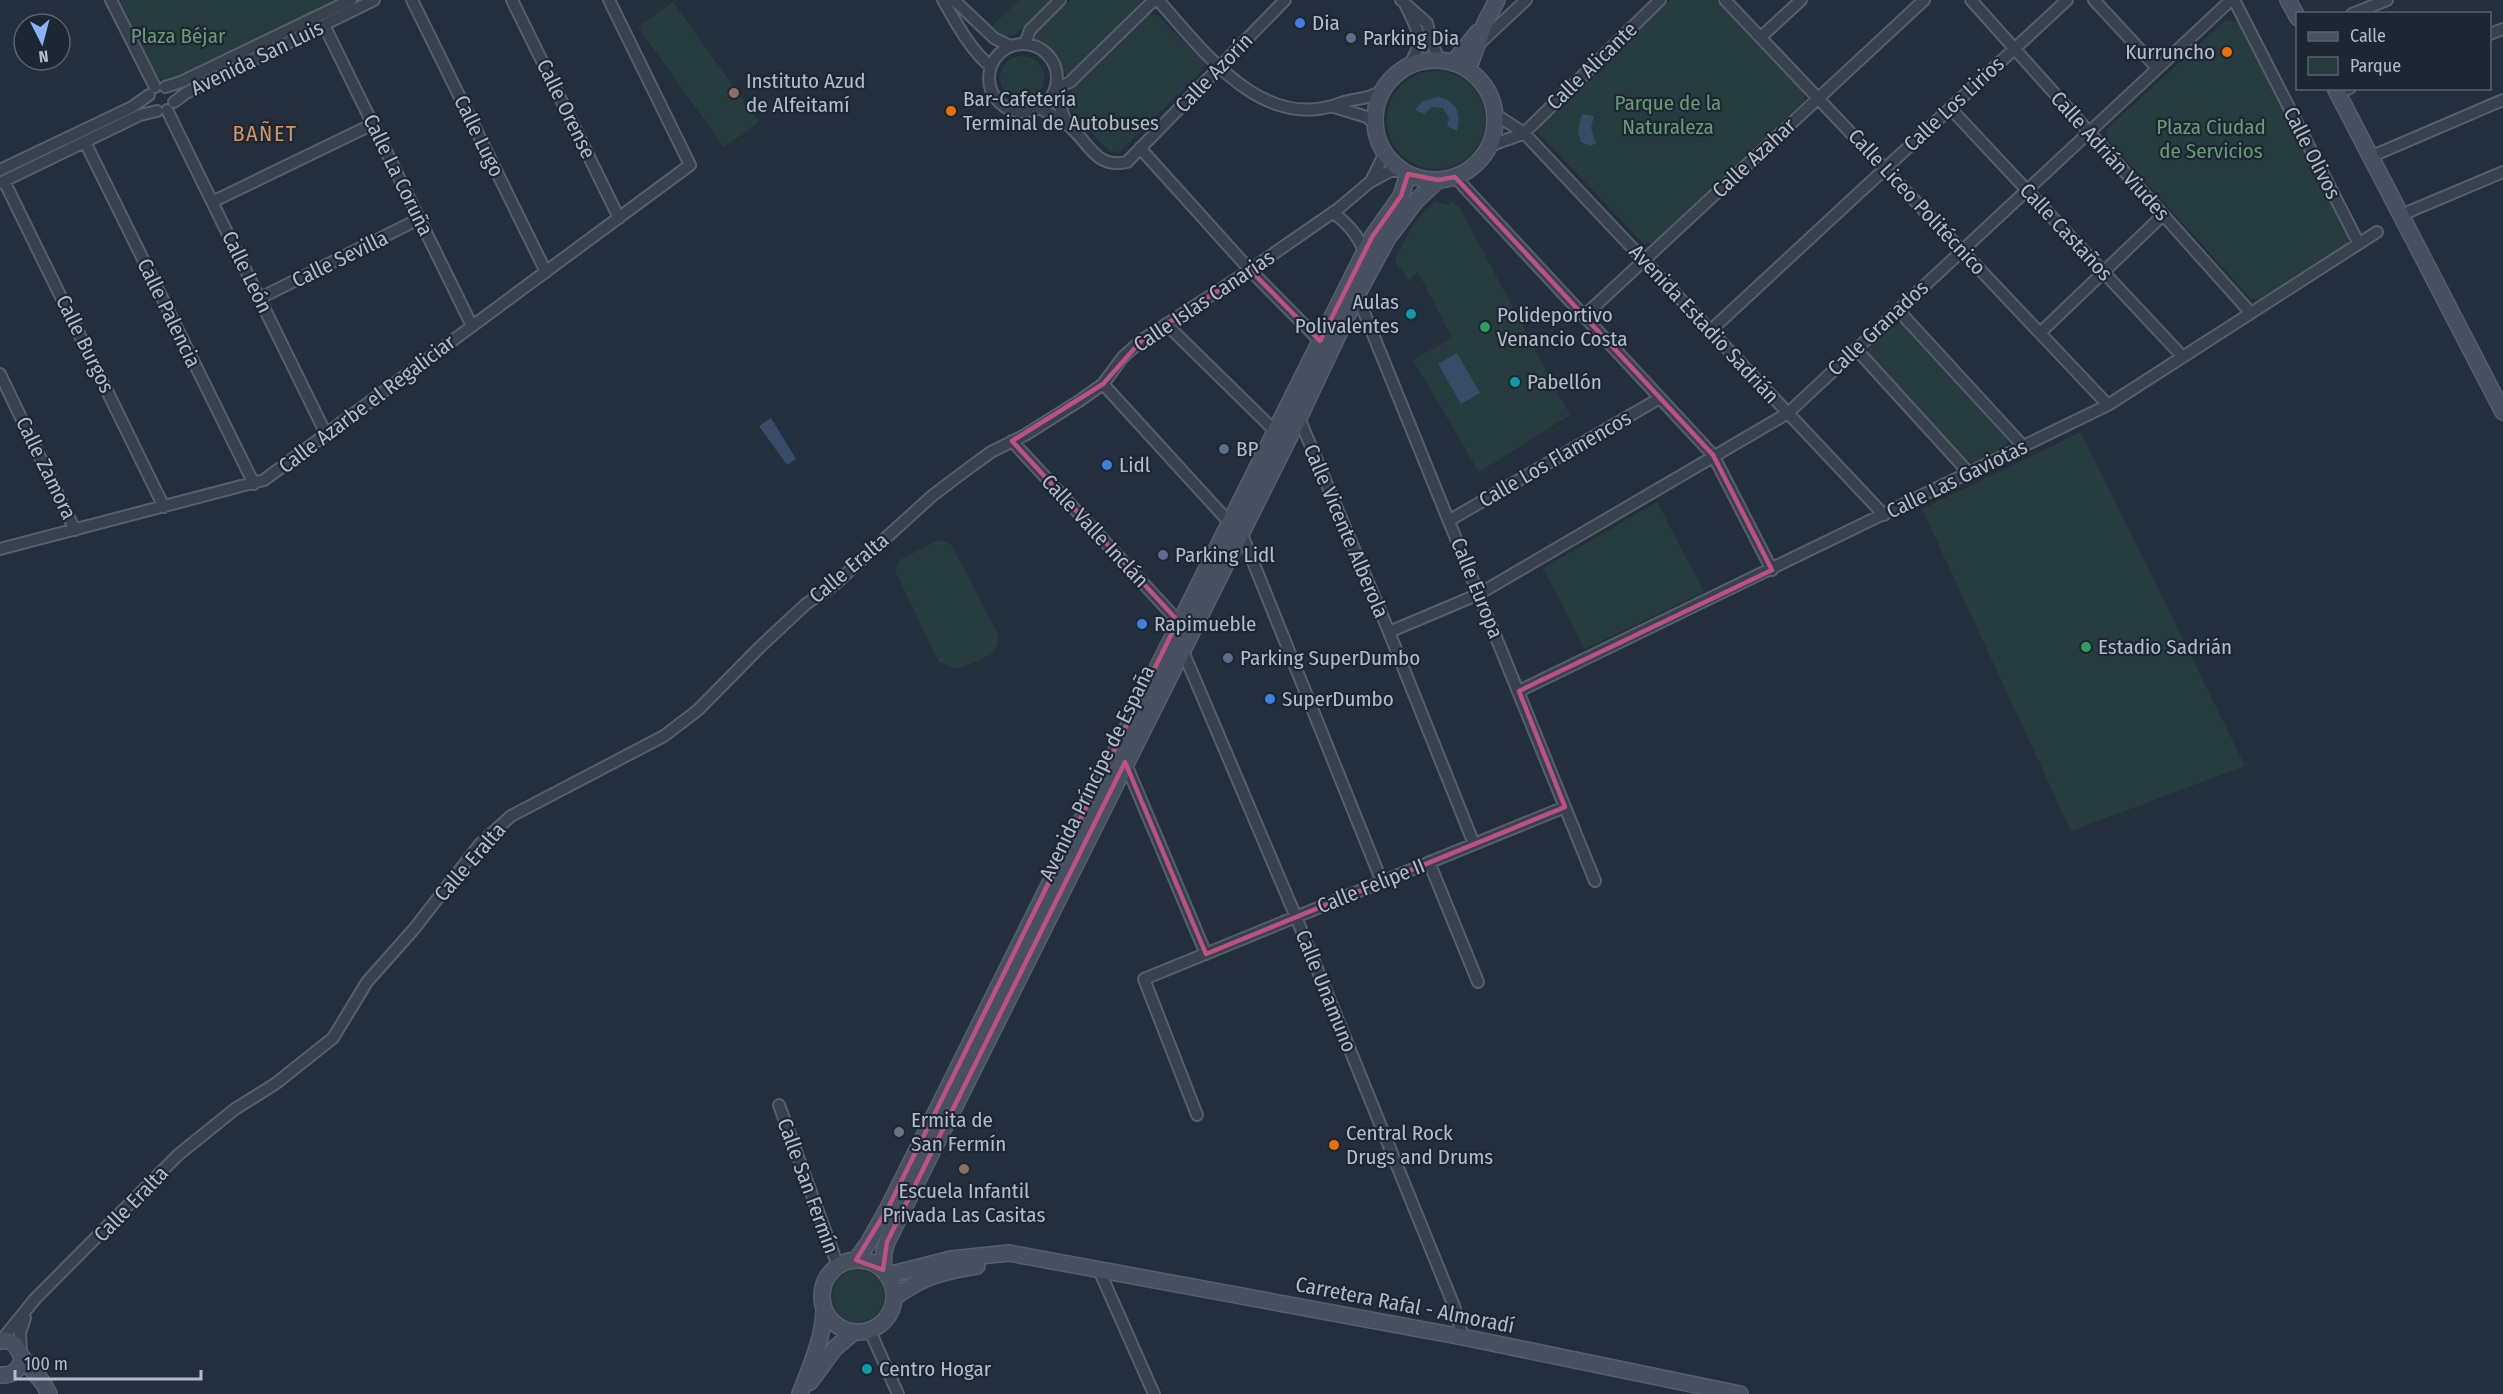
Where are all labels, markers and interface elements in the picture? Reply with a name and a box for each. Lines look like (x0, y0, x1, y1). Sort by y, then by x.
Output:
place label: Dia (1312, 10, 1340, 36)
north arrow (12, 12, 72, 72)
legend (2296, 12, 2491, 90)
street label: Avenida San Luis (186, 15, 328, 101)
marker: Dia (1293, 16, 1307, 30)
street label: Calle Alicante (1541, 16, 1643, 116)
park label: Plaza Béjar (131, 23, 226, 49)
place label: Parking Dia (1363, 25, 1459, 51)
text: Calle (2350, 25, 2386, 47)
street label: Calle Azorín (1170, 28, 1258, 118)
marker: Parking Dia (1344, 31, 1358, 45)
place label: Kurruncho (2125, 39, 2215, 65)
marker: Kurruncho (2220, 45, 2234, 59)
text: N (38, 46, 49, 66)
street label: Calle Los Lirios (1898, 51, 2010, 157)
street label: Calle Orense (531, 55, 601, 163)
text: Parque (2350, 55, 2401, 77)
place label: Instituto Azud de Alfeitamí (746, 68, 866, 118)
marker: Instituto Azud de Alfeitamí (727, 86, 741, 100)
place label: Bar-Cafetería Terminal de Autobuses (963, 86, 1159, 136)
street label: Calle Adrián Viudes (2045, 86, 2175, 226)
park label: Parque de la Naturaleza (1615, 90, 1721, 140)
street label: Calle Lugo (448, 91, 510, 181)
street label: Calle Olivos (2278, 102, 2346, 204)
marker: Bar-Cafetería Terminal de Autobuses (944, 104, 958, 118)
street label: Calle La Coruña (357, 110, 439, 240)
street label: Calle Azahar (1707, 112, 1802, 203)
park label: Plaza Ciudad de Servicios (2156, 114, 2266, 164)
district label: BAÑET (233, 120, 297, 147)
street label: Calle Liceo Politécnico (1843, 123, 1991, 281)
street label: Calle Castaños (2014, 178, 2118, 286)
street label: Calle Sevilla (288, 225, 392, 293)
street label: Calle León (216, 227, 278, 317)
street label: Avenida Estadio Sadrián (1624, 239, 1784, 409)
street label: Calle Islas Canarias (1128, 244, 1280, 358)
street label: Calle Palencia (131, 254, 207, 372)
street label: Calle Granados (1822, 275, 1934, 381)
place label: Aulas Polivalentes (1295, 289, 1399, 339)
street label: Calle Burgos (50, 291, 120, 397)
place label: Polideportivo Venancio Costa (1497, 302, 1628, 352)
marker: Aulas Polivalentes (1404, 307, 1418, 321)
marker: Polideportivo Venancio Costa (1478, 320, 1492, 334)
street label: Calle Azarbe el Regaliciar (273, 329, 461, 479)
place label: Pabellón (1527, 369, 1602, 395)
marker: Pabellón (1508, 375, 1522, 389)
street label: Calle Los Flamencos (1474, 405, 1636, 513)
street label: Calle Zamora (10, 412, 82, 524)
street label: Calle Las Gaviotas (1882, 434, 2032, 524)
place label: BP (1236, 436, 1258, 462)
street label: Calle Vicente Alberola (1298, 440, 1394, 622)
marker: BP (1217, 442, 1231, 456)
place label: Lidl (1119, 452, 1151, 478)
marker: Lidl (1100, 458, 1114, 472)
street label: Calle Valle Inclán (1036, 469, 1154, 593)
street label: Calle Eralta (804, 527, 894, 609)
street label: Calle Europa (1445, 534, 1509, 642)
place label: Parking Lidl (1175, 542, 1275, 568)
marker: Parking Lidl (1156, 548, 1170, 562)
place label: Rapimueble (1154, 611, 1256, 637)
marker: Rapimueble (1135, 617, 1149, 631)
place label: Estadio Sadrián (2098, 634, 2232, 660)
marker: Estadio Sadrián (2079, 640, 2093, 654)
place label: Parking SuperDumbo (1240, 645, 1420, 671)
marker: Parking SuperDumbo (1221, 651, 1235, 665)
street label: Avenida Príncipe de España (1033, 661, 1161, 885)
place label: SuperDumbo (1282, 686, 1394, 712)
marker: SuperDumbo (1263, 692, 1277, 706)
street label: Calle Eralta (429, 817, 511, 907)
street label: Calle Felipe II (1313, 853, 1429, 919)
street label: Calle Unamuno (1290, 926, 1362, 1056)
place label: Ermita de San Fermín (911, 1107, 1006, 1157)
street label: Calle San Fermín (771, 1115, 845, 1257)
place label: Central Rock Drugs and Drums (1346, 1120, 1493, 1170)
marker: Ermita de San Fermín (892, 1125, 906, 1139)
marker: Central Rock Drugs and Drums (1327, 1138, 1341, 1152)
street label: Calle Eralta (88, 1161, 174, 1247)
marker: Escuela Infantil Privada Las Casitas (957, 1162, 971, 1176)
place label: Escuela Infantil Privada Las Casitas (883, 1178, 1045, 1228)
street label: Carretera Rafal - Almoradí (1293, 1271, 1517, 1339)
scale bar (15, 1343, 201, 1381)
text: 100 m (24, 1353, 68, 1375)
place label: Centro Hogar (879, 1356, 992, 1382)
marker: Centro Hogar (860, 1362, 874, 1376)

